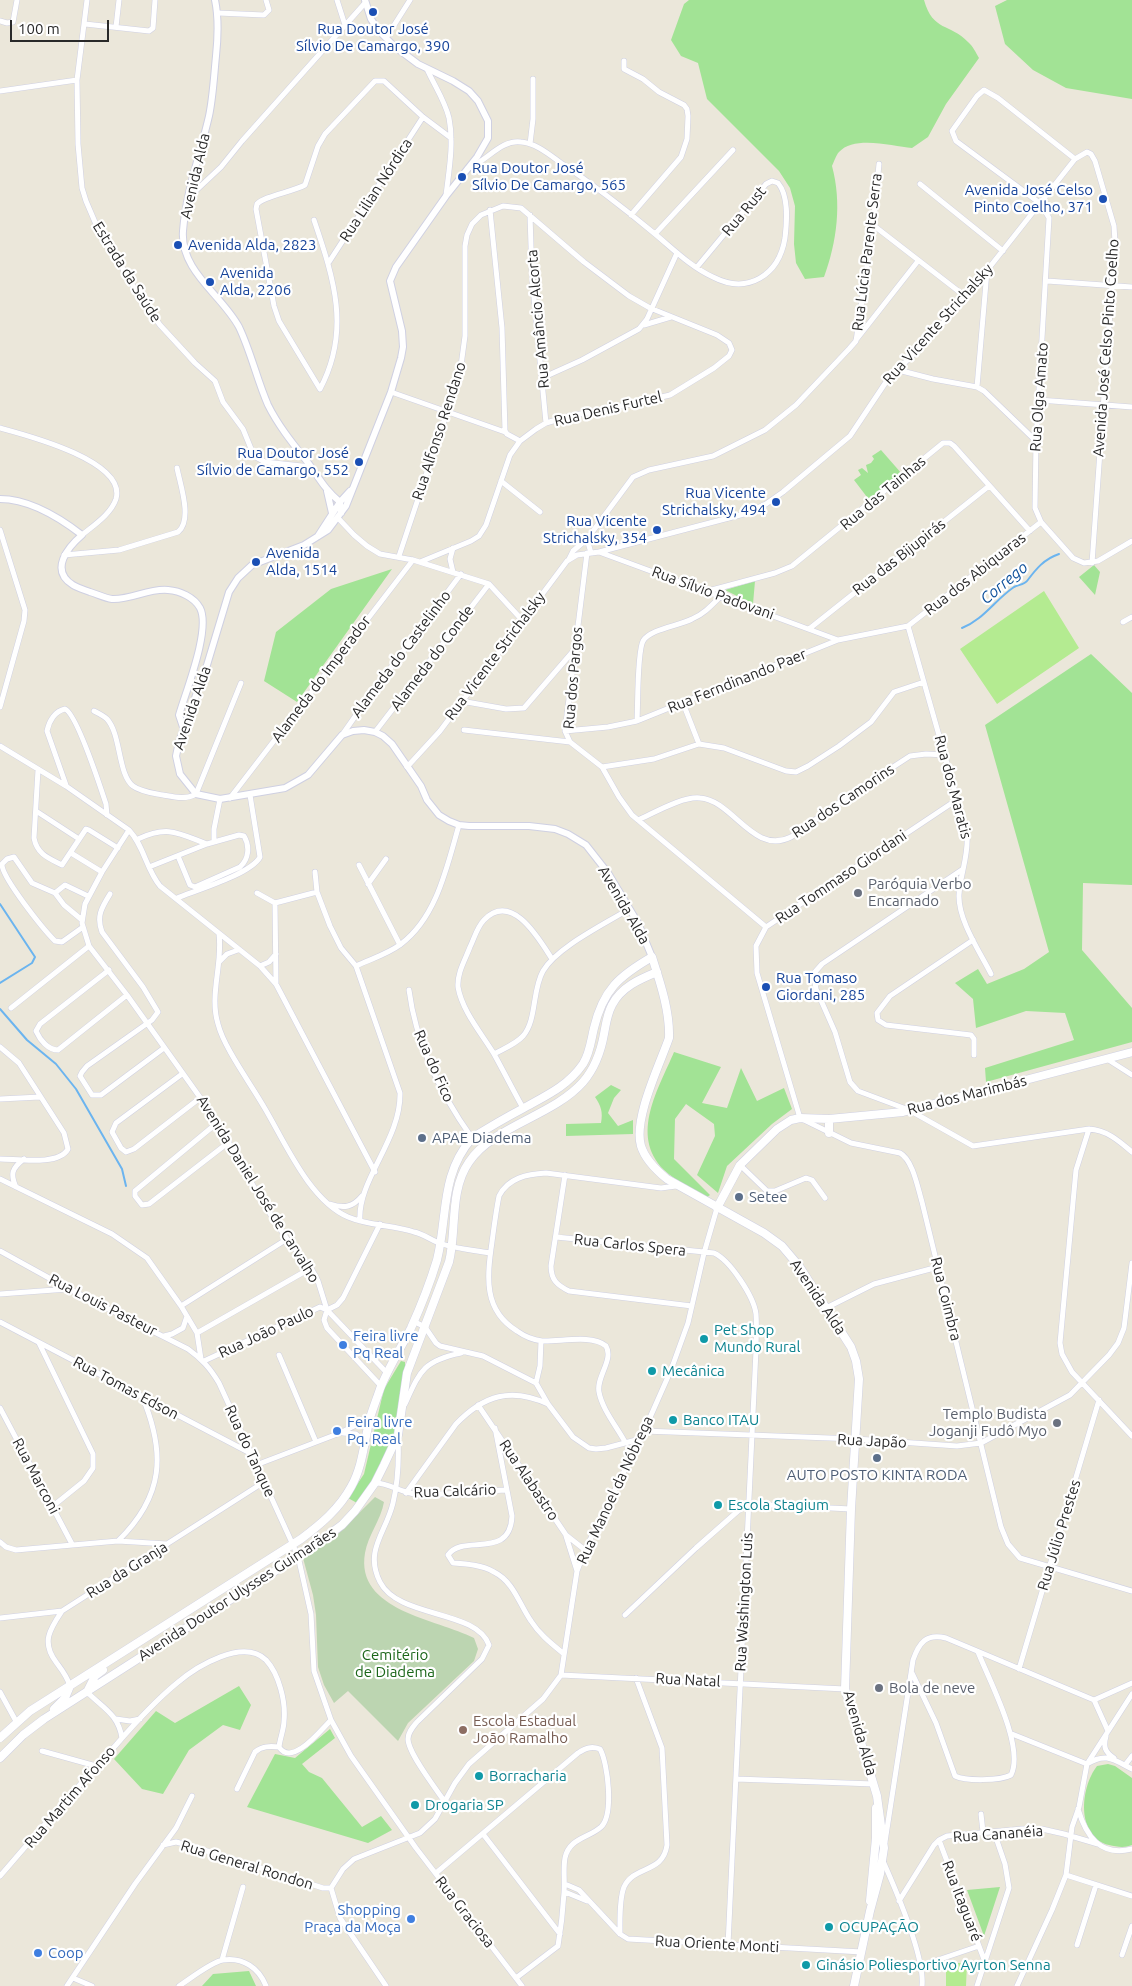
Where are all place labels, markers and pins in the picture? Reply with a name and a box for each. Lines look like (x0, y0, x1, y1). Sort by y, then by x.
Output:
marker: Rua Doutor José Sílvio De Camargo, 390 (367, 6, 379, 18)
place label: Rua Doutor José Sílvio De Camargo, 390 (296, 20, 450, 55)
place label: Rua Doutor José Sílvio De Camargo, 565 (472, 159, 626, 194)
marker: Rua Doutor José Sílvio De Camargo, 565 (456, 171, 468, 183)
place label: Avenida José Celso Pinto Coelho, 371 (965, 181, 1093, 216)
marker: Avenida José Celso Pinto Coelho, 371 (1097, 193, 1109, 205)
place label: Avenida Alda, 2823 (188, 236, 316, 254)
marker: Avenida Alda, 2823 (172, 239, 184, 251)
place label: Avenida Alda, 2206 (220, 264, 291, 299)
marker: Avenida Alda, 2206 (204, 276, 216, 288)
place label: Rua Doutor José Sílvio de Camargo, 552 (197, 444, 349, 479)
marker: Rua Doutor José Sílvio de Camargo, 552 (353, 456, 365, 468)
place label: Rua Vicente Strichalsky, 494 (662, 484, 766, 519)
marker: Rua Vicente Strichalsky, 494 (770, 496, 782, 508)
place label: Rua Vicente Strichalsky, 354 (543, 512, 647, 547)
marker: Rua Vicente Strichalsky, 354 (651, 524, 663, 536)
place label: Avenida Alda, 1514 (266, 544, 337, 579)
marker: Avenida Alda, 1514 (250, 556, 262, 568)
place label: Paróquia Verbo Encarnado (868, 875, 972, 910)
marker: Paróquia Verbo Encarnado (852, 887, 864, 899)
place label: Rua Tomaso Giordani, 285 (776, 969, 865, 1004)
marker: Rua Tomaso Giordani, 285 (760, 981, 772, 993)
place label: APAE Diadema (432, 1129, 531, 1147)
marker: APAE Diadema (416, 1132, 428, 1144)
place label: Setee (749, 1188, 788, 1206)
marker: Setee (733, 1191, 745, 1203)
place label: Pet Shop Mundo Rural (714, 1321, 800, 1356)
place label: Feira livre Pq Real (353, 1327, 418, 1362)
marker: Pet Shop Mundo Rural (698, 1333, 710, 1345)
marker: Feira livre Pq Real (337, 1339, 349, 1351)
place label: Mecânica (662, 1362, 725, 1380)
marker: Mecânica (646, 1365, 658, 1377)
place label: Templo Budista Joganji Fudô Myo (929, 1405, 1047, 1440)
place label: Banco ITAU (683, 1411, 759, 1429)
place label: Feira livre Pq. Real (347, 1413, 412, 1448)
marker: Banco ITAU (667, 1414, 679, 1426)
marker: Templo Budista Joganji Fudô Myo (1051, 1417, 1063, 1429)
marker: Feira livre Pq. Real (331, 1425, 343, 1437)
marker: AUTO POSTO KINTA RODA (871, 1452, 883, 1464)
place label: AUTO POSTO KINTA RODA (787, 1466, 967, 1484)
place label: Escola Stagium (728, 1496, 829, 1514)
marker: Escola Stagium (712, 1499, 724, 1511)
place label: Bola de neve (889, 1679, 975, 1697)
marker: Bola de neve (873, 1682, 885, 1694)
place label: Escola Estadual João Ramalho (473, 1712, 576, 1747)
marker: Escola Estadual João Ramalho (457, 1724, 469, 1736)
place label: Borracharia (489, 1767, 567, 1785)
marker: Borracharia (473, 1770, 485, 1782)
place label: Drogaria SP (425, 1796, 504, 1814)
marker: Drogaria SP (409, 1799, 421, 1811)
place label: Shopping Praça da Moça (304, 1901, 401, 1936)
marker: Shopping Praça da Moça (405, 1913, 417, 1925)
place label: OCUPAÇÃO (839, 1918, 919, 1936)
marker: OCUPAÇÃO (823, 1921, 835, 1933)
place label: Coop (48, 1944, 84, 1962)
marker: Coop (32, 1947, 44, 1959)
place label: Ginásio Poliesportivo Ayrton Senna (816, 1956, 1051, 1974)
marker: Ginásio Poliesportivo Ayrton Senna (800, 1959, 812, 1971)

